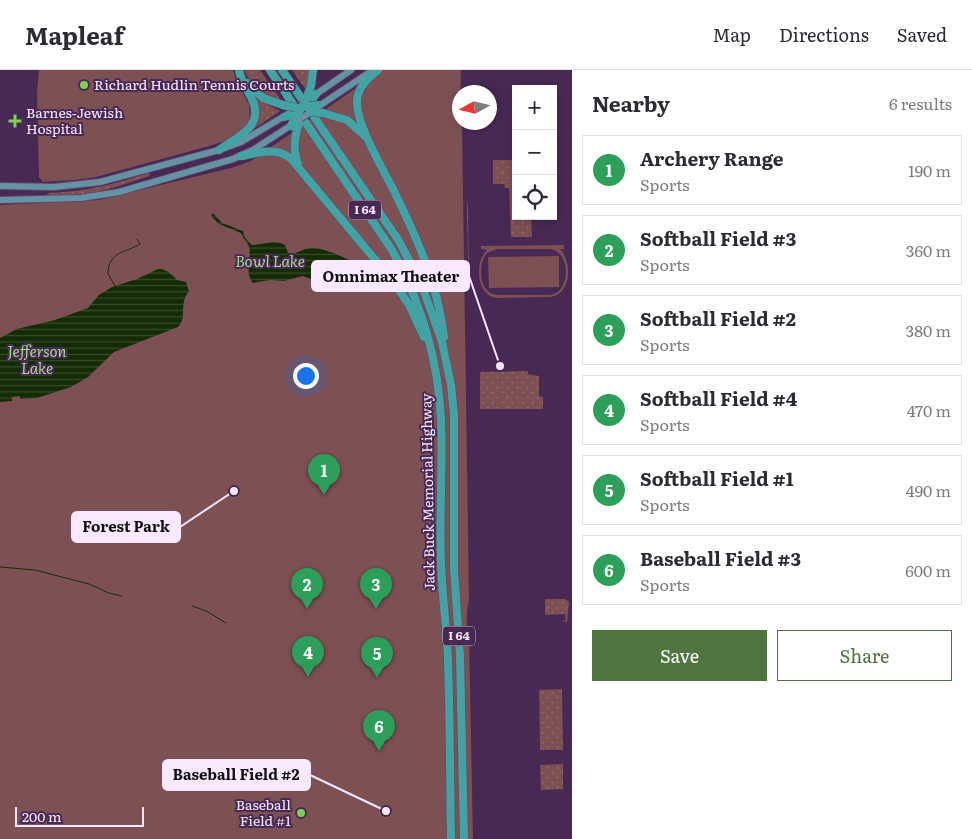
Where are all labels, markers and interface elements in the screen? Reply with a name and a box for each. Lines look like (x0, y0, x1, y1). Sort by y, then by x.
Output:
text: Mapleaf (25, 17, 124, 52)
text: Map (713, 21, 751, 48)
text: Directions (779, 21, 869, 48)
text: Saved (897, 21, 947, 48)
place label: Richard Hudlin Tennis Courts (94, 74, 294, 94)
marker: Richard Hudlin Tennis Courts (78, 79, 90, 91)
north arrow (452, 85, 497, 130)
map controls (512, 85, 557, 220)
button: + (512, 85, 557, 130)
text: Nearby (592, 87, 670, 118)
text: 6 results (889, 91, 952, 115)
place label: Barnes-Jewish Hospital (26, 102, 123, 138)
marker: Barnes-Jewish Hospital (8, 114, 22, 128)
button: − (512, 130, 557, 175)
text: Archery Range (640, 144, 783, 172)
text: 1 (606, 158, 612, 182)
text: 190 m (908, 158, 951, 182)
text: Sports (640, 172, 690, 196)
button: locate (512, 175, 557, 220)
road number: I 64 (349, 200, 381, 220)
text: Softball Field #3 (640, 224, 796, 252)
text: 2 (605, 238, 613, 262)
text: 360 m (906, 238, 951, 262)
water label: Bowl Lake (235, 249, 305, 272)
text: Sports (640, 252, 690, 276)
callout: Omnimax Theater (312, 261, 469, 291)
text: Omnimax Theater (323, 264, 459, 287)
text: Softball Field #2 (640, 304, 796, 332)
text: 3 (605, 318, 613, 342)
text: 380 m (906, 318, 951, 342)
text: Sports (640, 332, 690, 356)
water label: Jefferson Lake (8, 339, 67, 379)
your location (293, 363, 319, 389)
text: Softball Field #4 (640, 384, 797, 412)
street label: Jack Buck Memorial Highway (415, 392, 439, 591)
text: 4 (604, 398, 614, 422)
text: 470 m (907, 398, 951, 422)
text: Sports (640, 412, 690, 436)
pin: 1 (308, 454, 340, 495)
text: Softball Field #1 (640, 464, 794, 492)
text: 5 (605, 478, 613, 502)
text: 490 m (906, 478, 951, 502)
text: Sports (640, 492, 690, 516)
callout: Forest Park (72, 512, 180, 542)
text: Forest Park (82, 514, 171, 537)
text: Baseball Field #3 (640, 544, 801, 572)
text: 6 (604, 558, 614, 582)
text: 600 m (905, 558, 951, 582)
pin: 2 (291, 568, 323, 609)
pin: 3 (360, 568, 392, 609)
text: Sports (640, 572, 690, 596)
road number: I 64 (443, 626, 475, 646)
button: Save (592, 630, 767, 681)
button: Share (777, 630, 952, 681)
pin: 4 (292, 636, 324, 677)
pin: 5 (361, 637, 393, 678)
pin: 6 (363, 710, 395, 751)
callout: Baseball Field #2 (163, 760, 310, 790)
text: Baseball Field #2 (173, 762, 299, 785)
place label: Baseball Field #1 (236, 794, 291, 830)
scale bar (15, 804, 144, 827)
text: 200 m (22, 806, 62, 826)
marker: Baseball Field #1 (295, 807, 307, 819)

